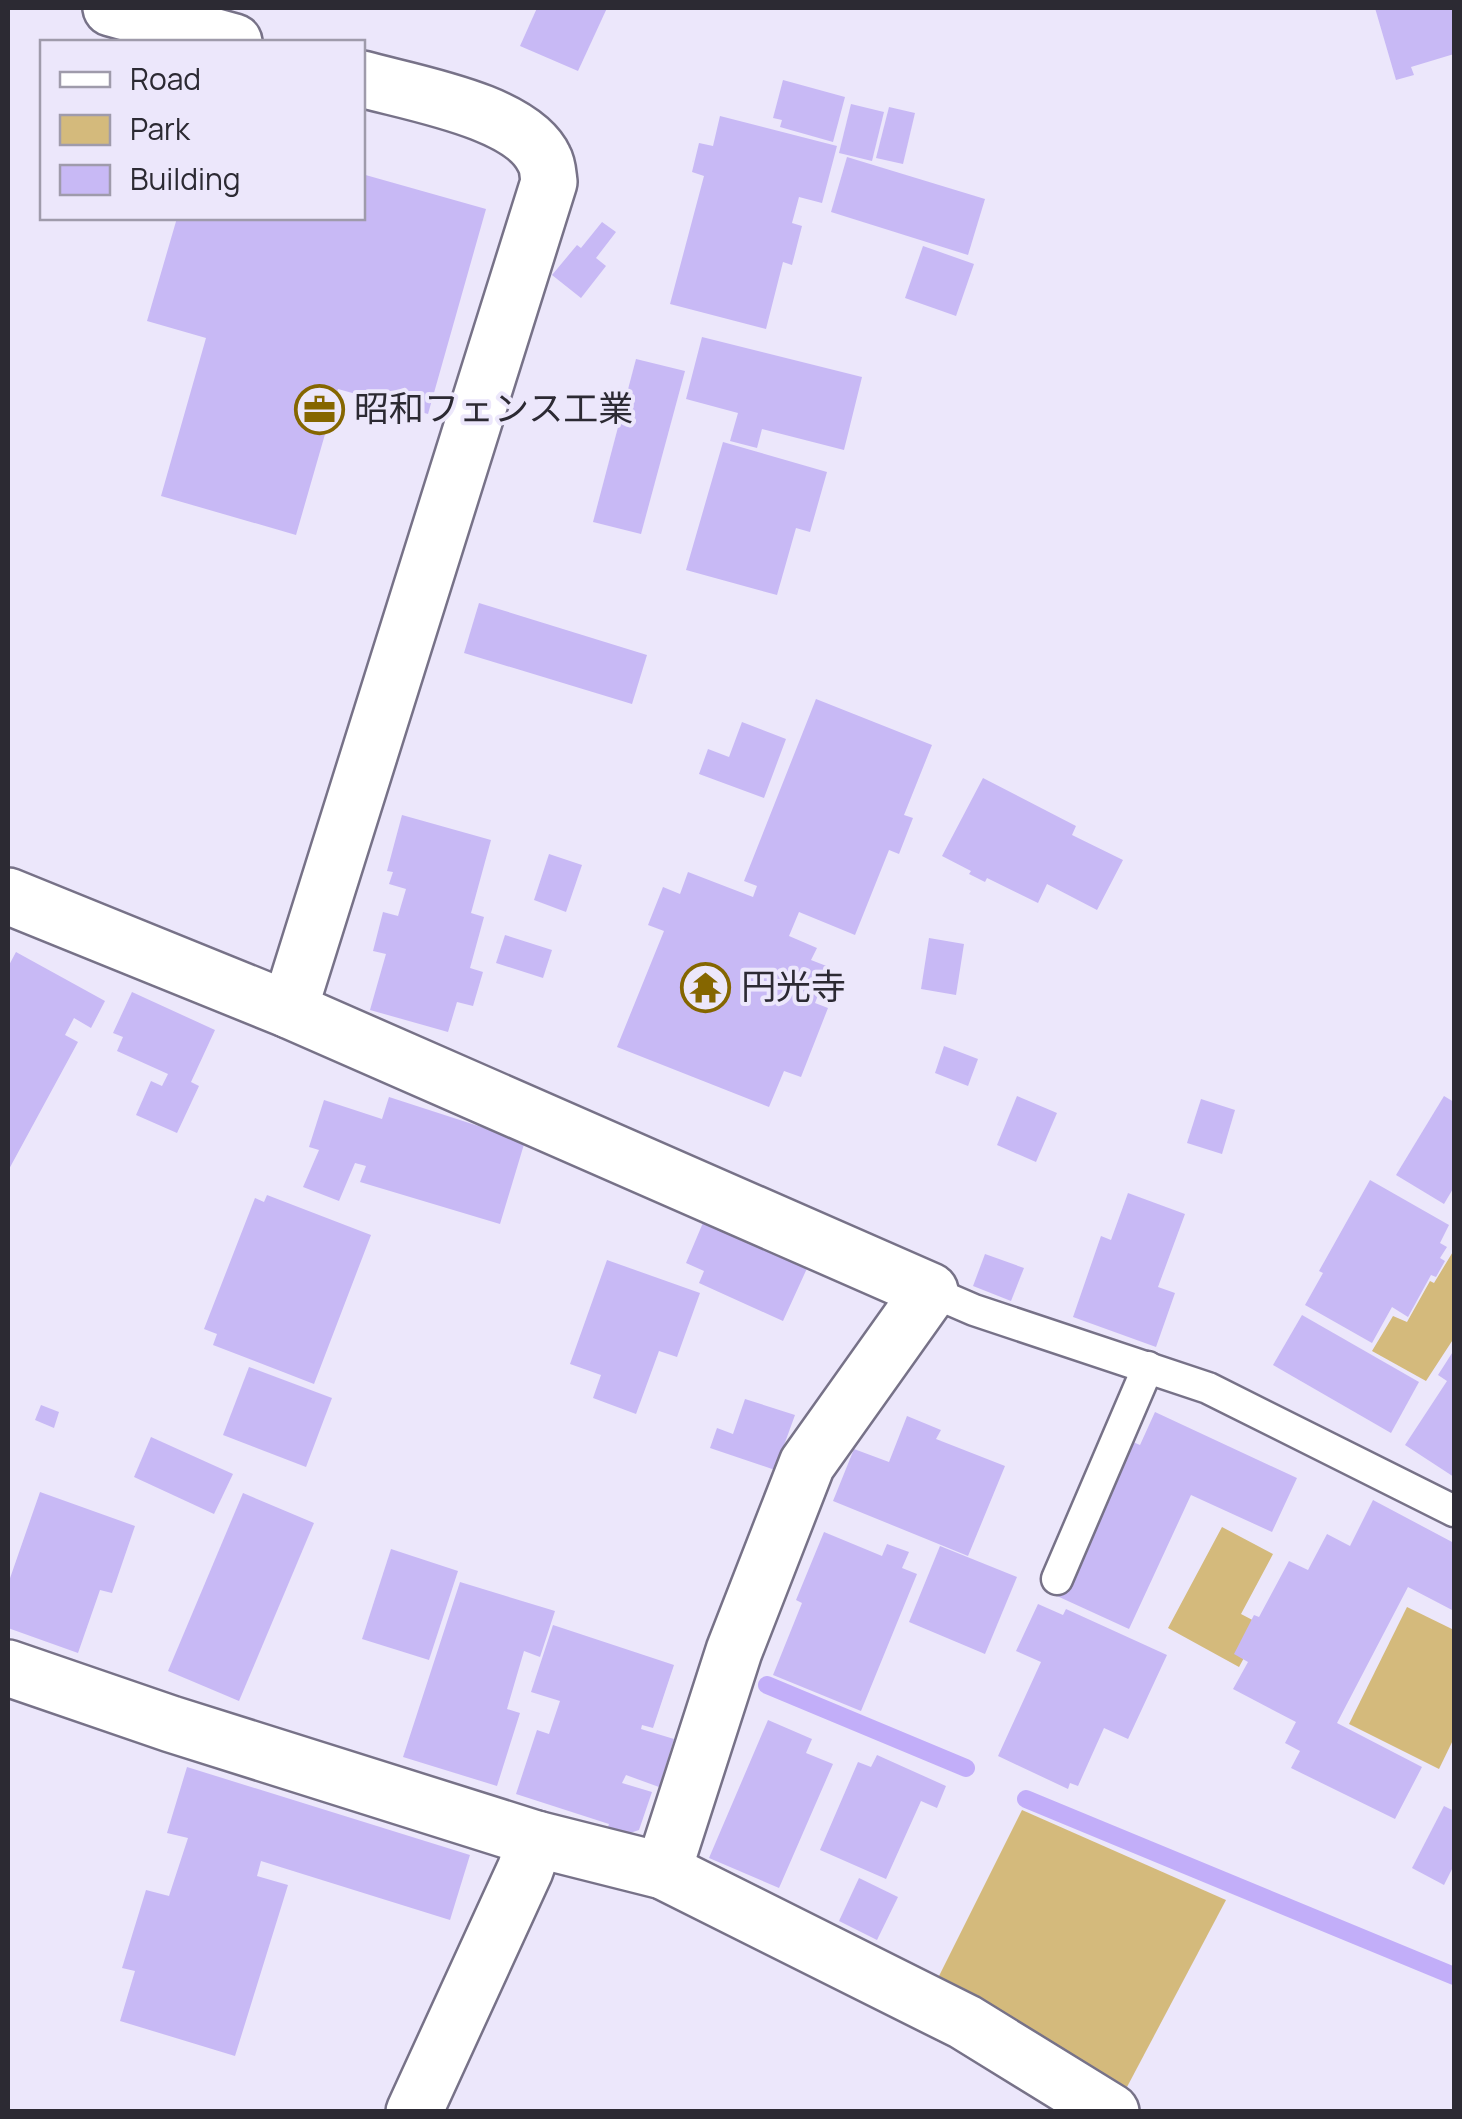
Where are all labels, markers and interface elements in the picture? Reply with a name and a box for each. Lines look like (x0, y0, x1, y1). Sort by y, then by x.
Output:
legend (40, 40, 365, 220)
text: Road (130, 58, 201, 99)
text: Park (130, 108, 191, 149)
text: Building (130, 158, 241, 199)
office icon: 昭和フェンス工業 (293, 383, 345, 435)
place label: 昭和フェンス工業 (354, 384, 633, 432)
temple icon: 円光寺 (680, 961, 732, 1013)
place label: 円光寺 (741, 962, 846, 1010)

